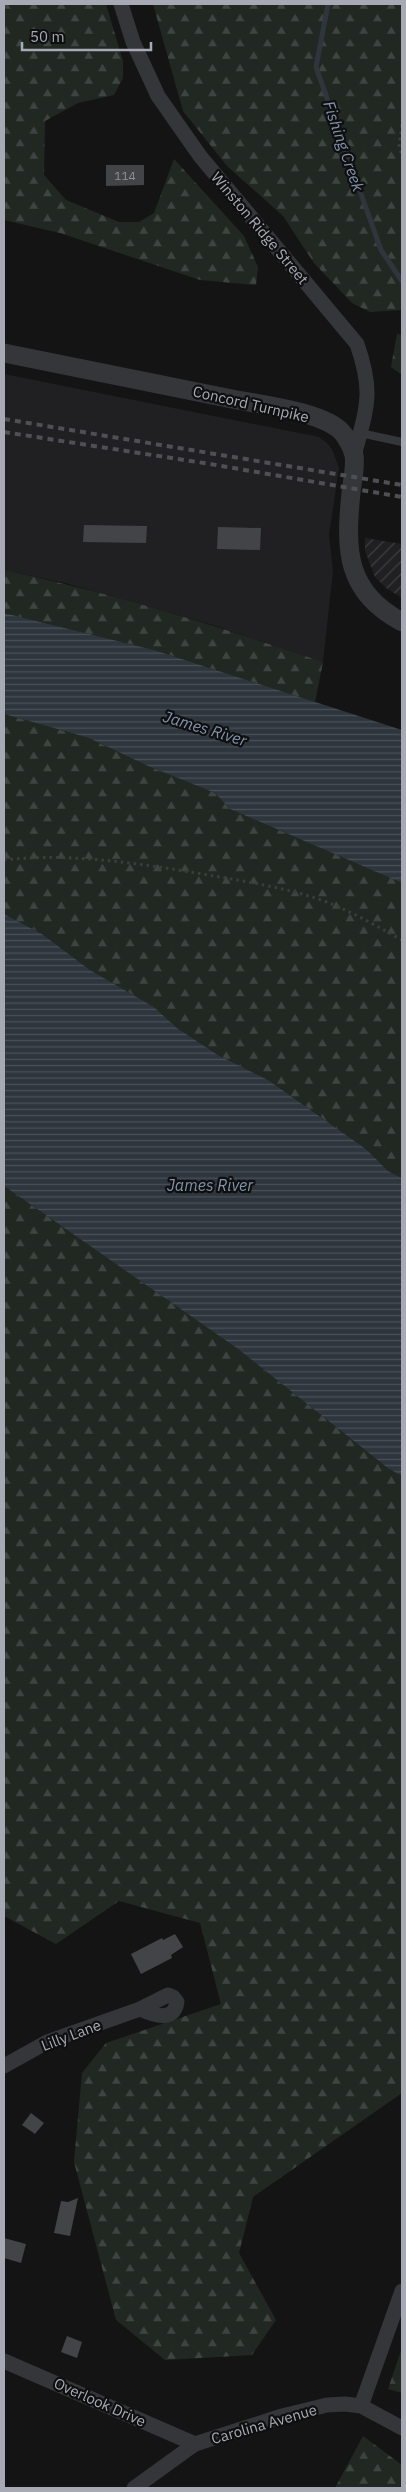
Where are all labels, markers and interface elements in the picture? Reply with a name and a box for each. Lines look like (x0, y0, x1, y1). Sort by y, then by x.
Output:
scale bar (22, 20, 151, 52)
text: 50 m (30, 27, 65, 46)
water label: Fishing Creek (319, 98, 369, 195)
house number: 114 (114, 168, 136, 183)
street label: Winston Ridge Street (207, 168, 313, 288)
street label: Concord Turnpike (191, 381, 311, 427)
water label: James River (161, 706, 250, 751)
water label: James River (167, 1175, 254, 1195)
street label: Lilly Lane (38, 2015, 104, 2055)
street label: Overlook Drive (51, 2373, 149, 2431)
street label: Carolina Avenue (209, 2400, 319, 2448)

